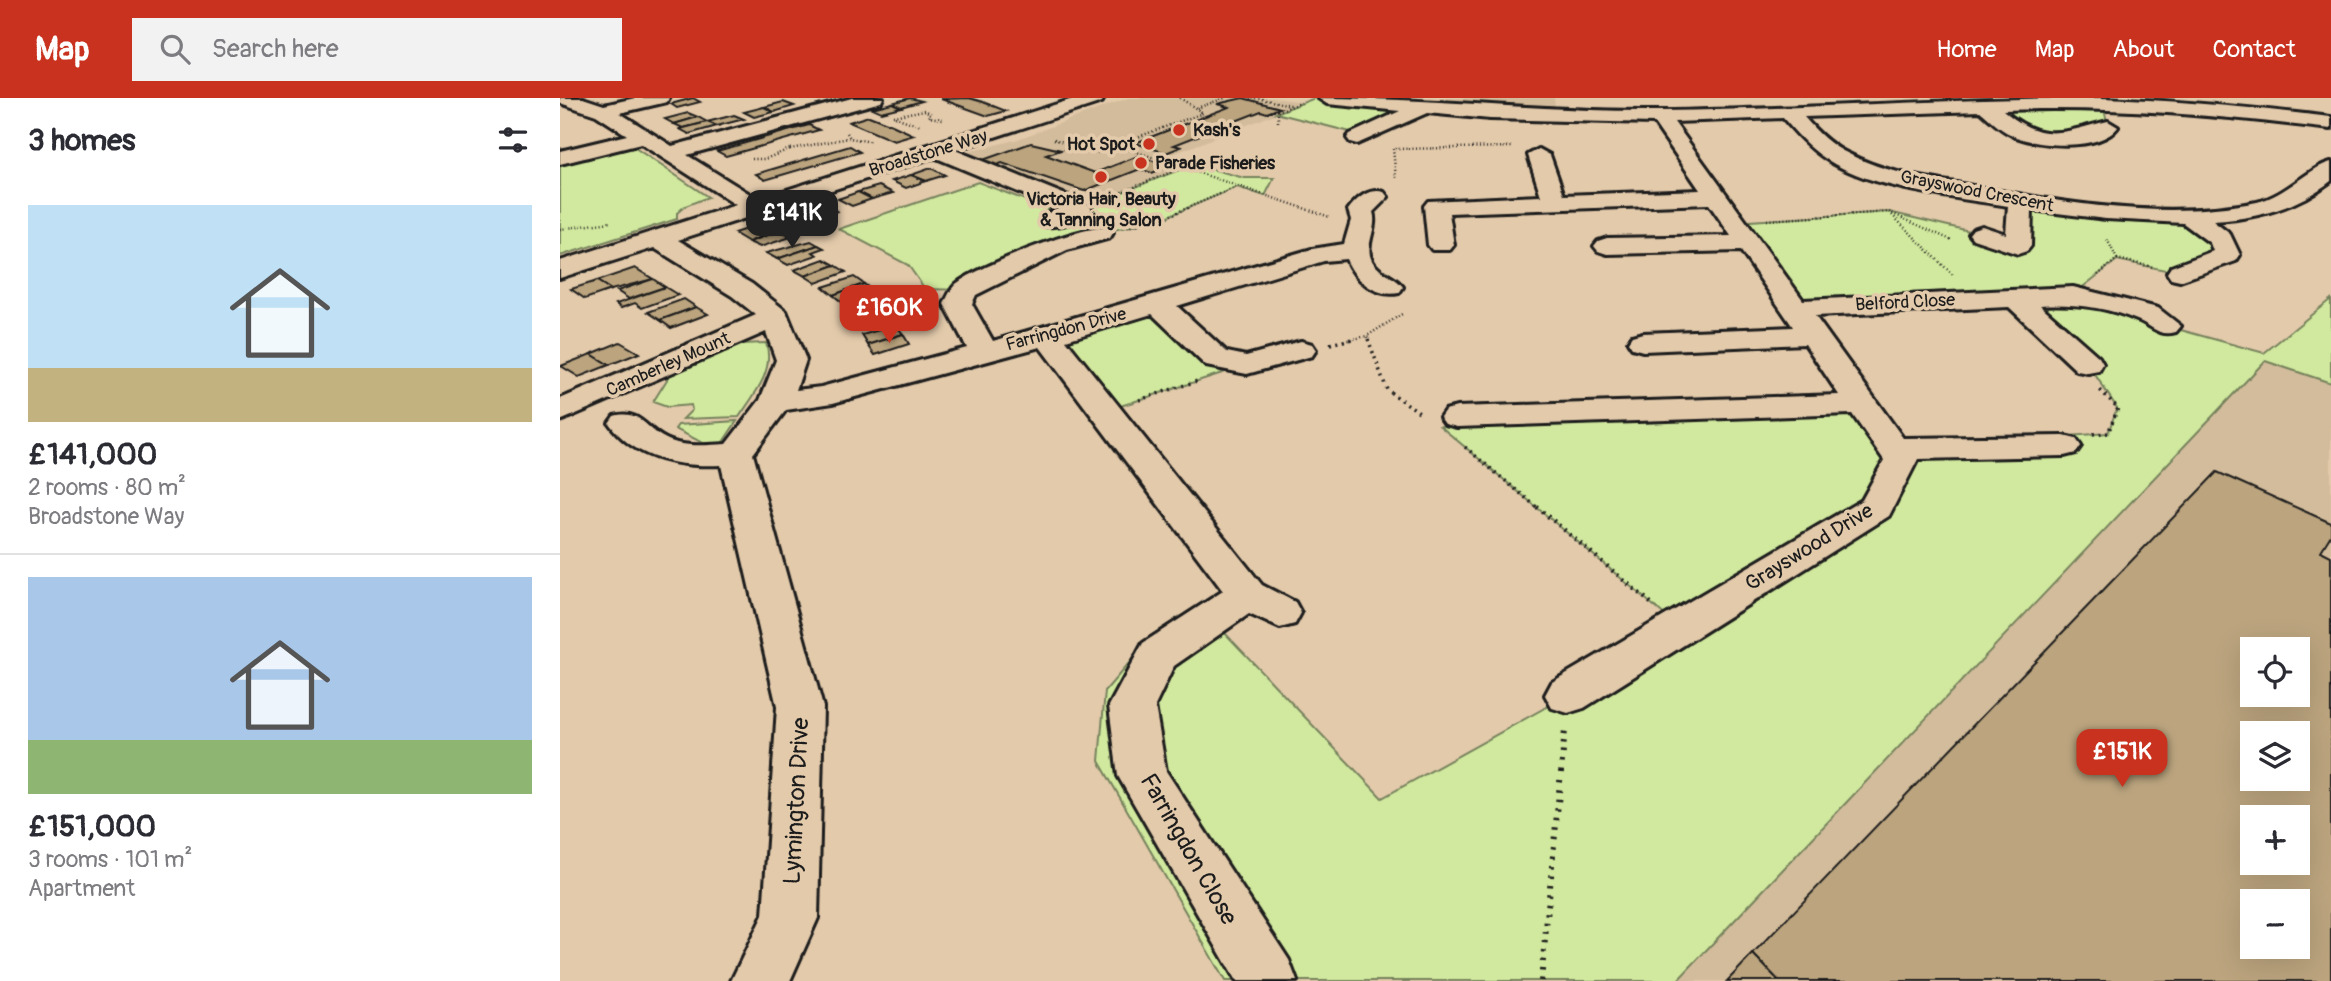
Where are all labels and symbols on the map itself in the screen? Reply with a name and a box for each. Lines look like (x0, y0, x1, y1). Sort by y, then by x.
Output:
place label: Kash's (1193, 119, 1241, 142)
marker: Kash's (1171, 122, 1187, 138)
street label: Broadstone Way (866, 125, 990, 182)
place label: Hot Spot (1067, 133, 1136, 156)
marker: Hot Spot (1141, 136, 1157, 152)
place label: Parade Fisheries (1155, 152, 1276, 175)
marker: Parade Fisheries (1133, 155, 1149, 171)
street label: Grayswood Crescent (1898, 165, 2056, 218)
marker: Victoria Hair, Beauty & Tanning Salon (1093, 169, 1109, 185)
place label: Victoria Hair, Beauty & Tanning Salon (1026, 188, 1176, 232)
pin: £141K (743, 190, 841, 250)
pin: £160K (840, 286, 938, 345)
street label: Belford Close (1854, 288, 1956, 317)
street label: Farringdon Drive (1003, 302, 1129, 357)
street label: Camberley Mount (603, 327, 734, 402)
street label: Grayswood Drive (1740, 497, 1879, 598)
street label: Lymington Drive (778, 717, 815, 885)
pin: £151K (2073, 730, 2171, 789)
street label: Farringdon Close (1134, 769, 1244, 930)

